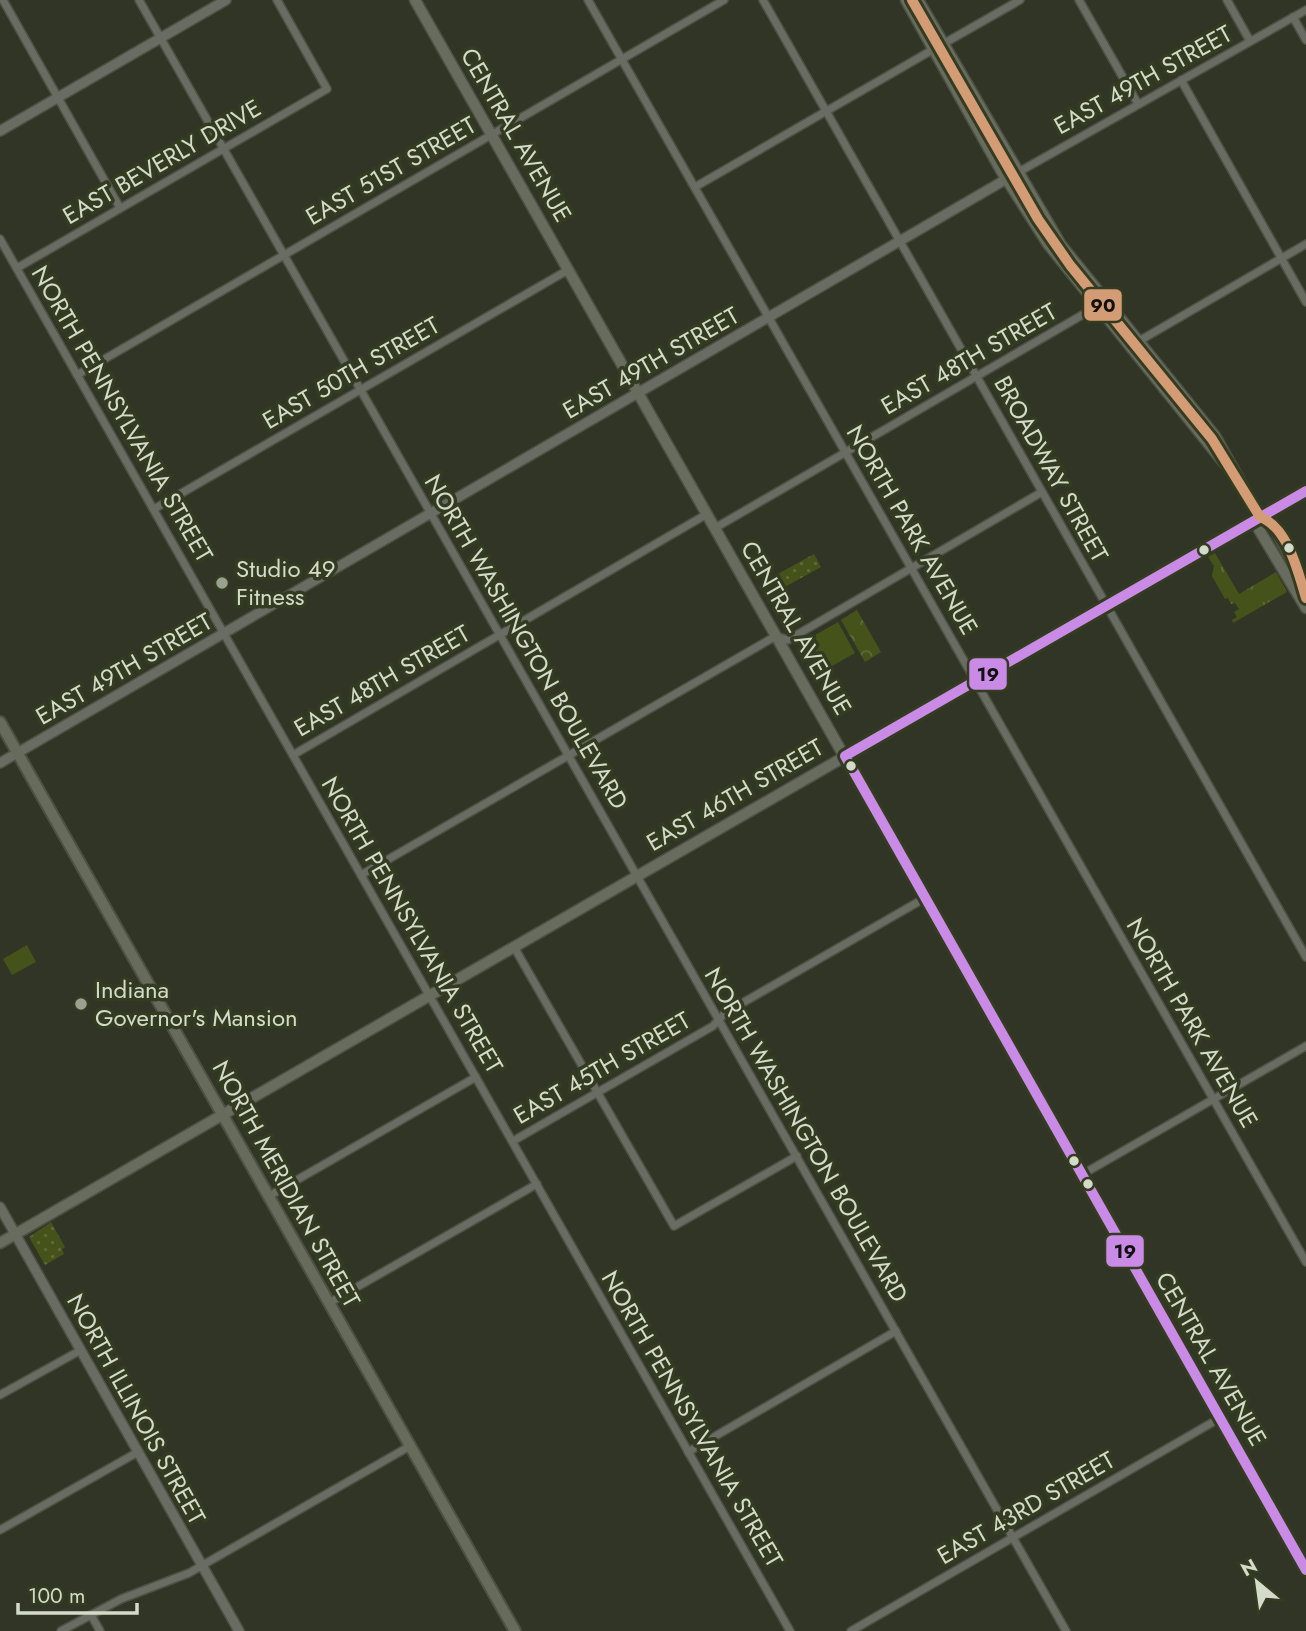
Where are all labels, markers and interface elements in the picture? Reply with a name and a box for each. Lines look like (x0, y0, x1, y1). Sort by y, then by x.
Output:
street label: EAST 49TH STREET (1047, 16, 1238, 143)
street label: CENTRAL AVENUE (452, 41, 581, 228)
street label: EAST BEVERLY DRIVE (56, 90, 268, 233)
street label: EAST 51ST STREET (299, 107, 483, 234)
street label: NORTH PENNSYLVANIA STREET (23, 259, 222, 569)
line badge: 90 (1083, 288, 1123, 322)
text: 90 (1090, 292, 1116, 319)
street label: EAST 48TH STREET (874, 294, 1063, 423)
street label: EAST 49TH STREET (556, 298, 745, 427)
street label: EAST 50TH STREET (256, 308, 446, 438)
street label: BROADWAY STREET (986, 369, 1117, 568)
street label: NORTH PARK AVENUE (838, 418, 987, 641)
street label: NORTH WASHINGTON BOULEVARD (416, 468, 637, 816)
street label: CENTRAL AVENUE (732, 534, 861, 721)
unlabelled marker (1282, 541, 1296, 555)
unlabelled marker (1197, 543, 1211, 557)
place label: Studio 49 Fitness (236, 551, 336, 614)
marker: Studio 49 Fitness (214, 575, 230, 591)
street label: EAST 49TH STREET (29, 604, 218, 733)
street label: EAST 48TH STREET (287, 616, 476, 745)
line badge: 19 (968, 657, 1008, 691)
text: 19 (977, 661, 999, 688)
street label: EAST 46TH STREET (640, 730, 830, 860)
unlabelled marker (844, 759, 858, 773)
street label: NORTH PENNSYLVANIA STREET (313, 770, 512, 1080)
street label: NORTH PARK AVENUE (1118, 911, 1267, 1134)
street label: NORTH WASHINGTON BOULEVARD (696, 961, 917, 1309)
place label: Indiana Governor's Mansion (95, 972, 298, 1035)
marker: Indiana Governor's Mansion (73, 996, 89, 1012)
street label: EAST 45TH STREET (507, 1003, 697, 1132)
street label: NORTH MERIDIAN STREET (204, 1054, 369, 1314)
unlabelled marker (1067, 1154, 1081, 1168)
unlabelled marker (1081, 1177, 1095, 1191)
line badge: 19 (1105, 1234, 1145, 1268)
text: 19 (1114, 1238, 1136, 1265)
street label: NORTH PENNSYLVANIA STREET (593, 1264, 792, 1574)
street label: CENTRAL AVENUE (1147, 1265, 1276, 1452)
street label: NORTH ILLINOIS STREET (58, 1287, 215, 1530)
street label: EAST 43RD STREET (930, 1442, 1121, 1573)
north arrow (1222, 1547, 1292, 1617)
text: N (1236, 1552, 1262, 1583)
scale bar (18, 1572, 136, 1616)
text: 100 m (28, 1581, 85, 1611)

